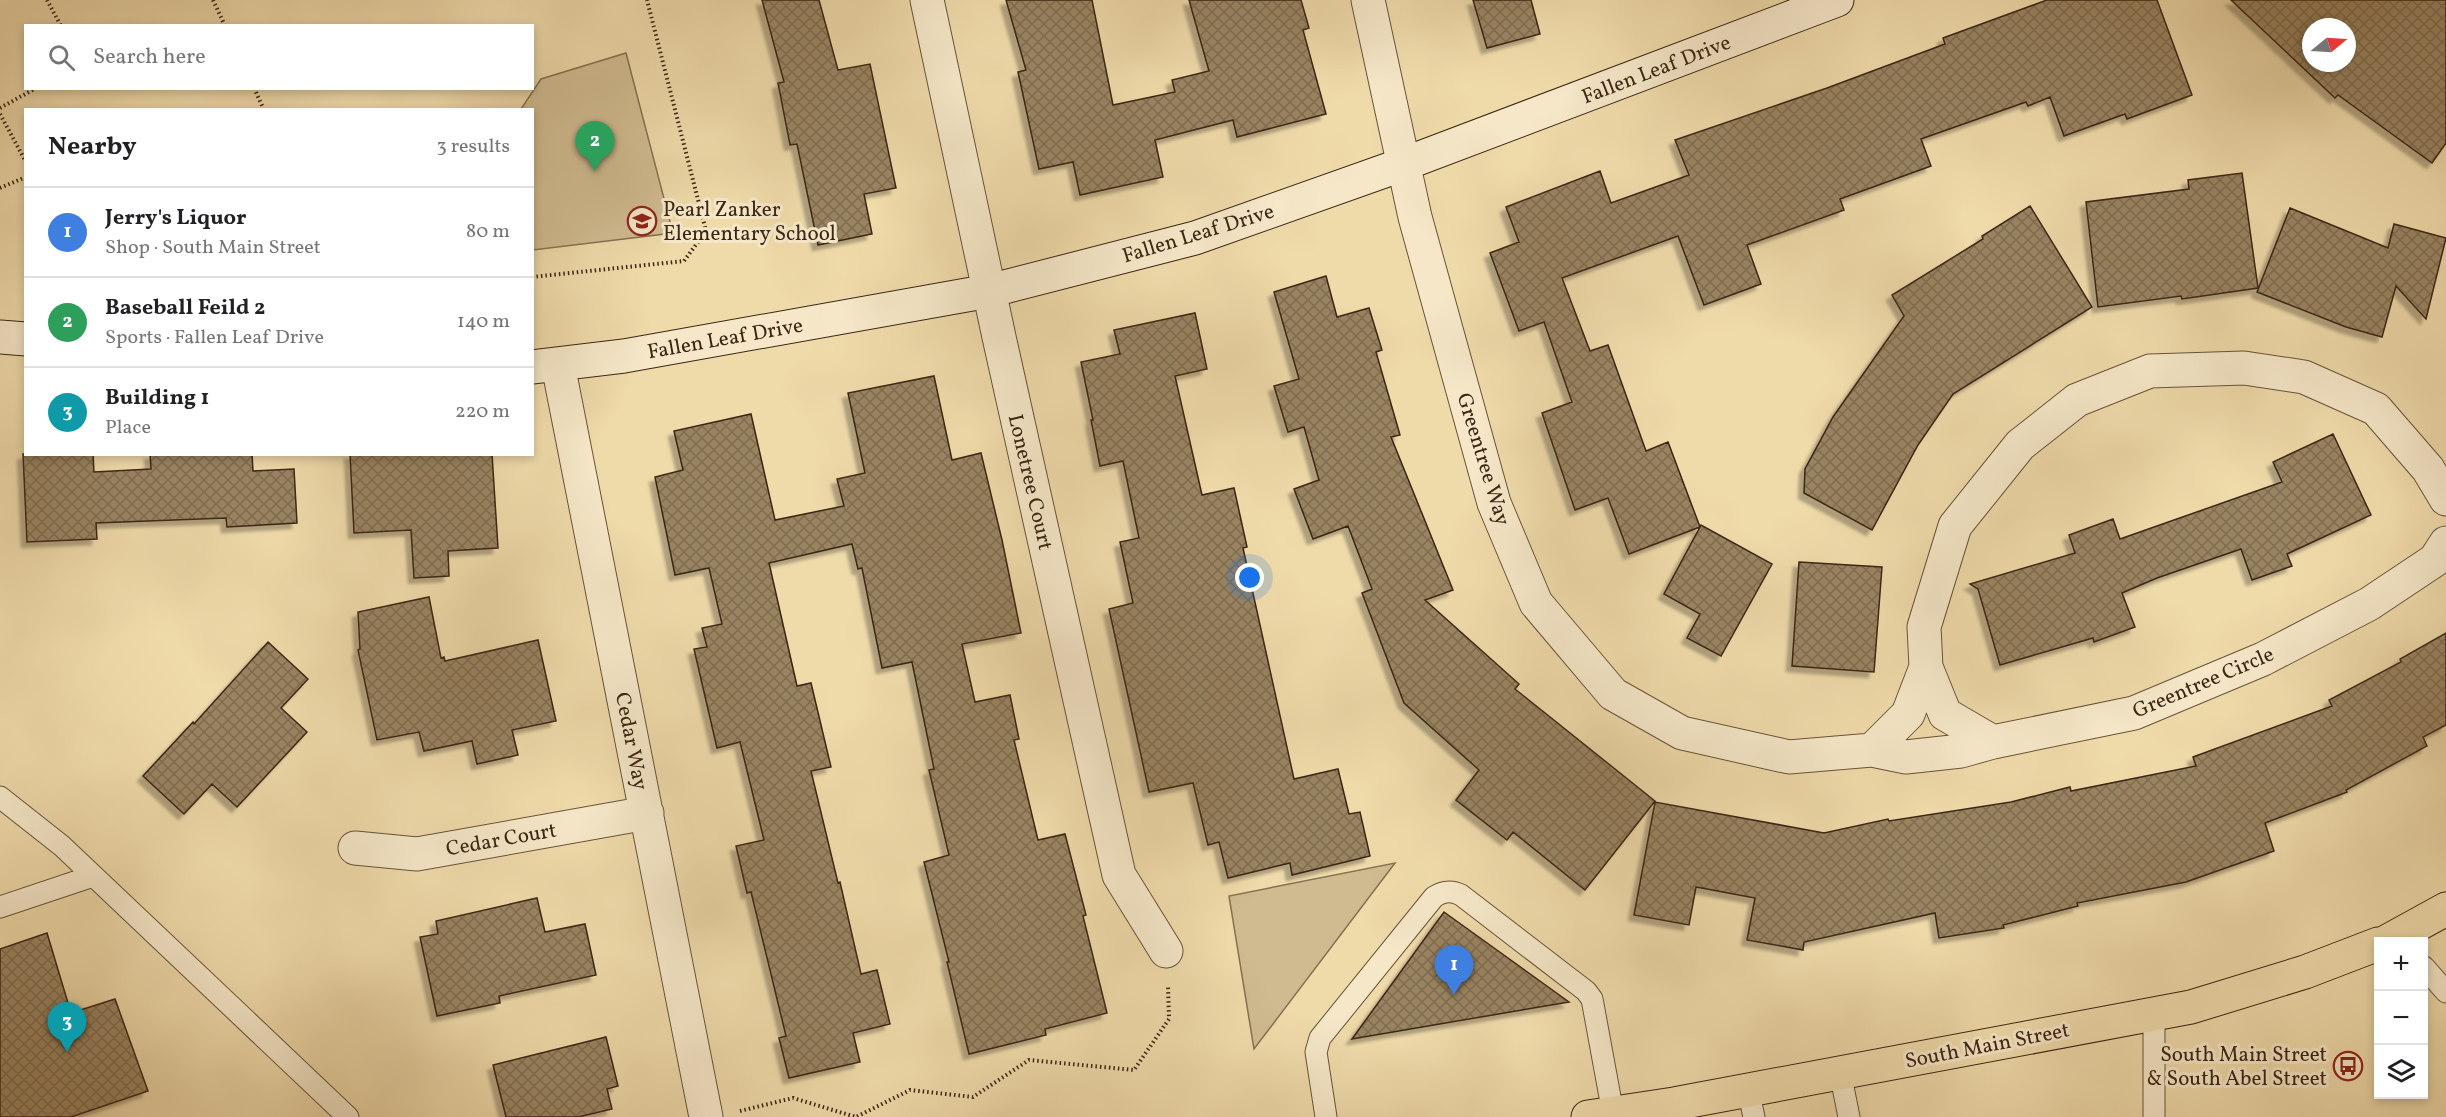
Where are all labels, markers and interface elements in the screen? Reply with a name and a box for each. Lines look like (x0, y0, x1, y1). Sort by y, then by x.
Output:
north arrow (2302, 18, 2356, 72)
search box (24, 24, 534, 90)
street label: Fallen Leaf Drive (1578, 29, 1735, 112)
icon: search (45, 41, 78, 74)
text: Search here (93, 42, 206, 73)
pin: 2 (576, 122, 614, 171)
text: Nearby (48, 129, 137, 165)
text: 3 results (436, 133, 510, 161)
place label: Pearl Zanker Elementary School (663, 196, 836, 249)
street label: Fallen Leaf Drive (1119, 198, 1278, 271)
text: Jerry's Liquor (105, 203, 247, 234)
school or university icon: Pearl Zanker Elementary School (626, 205, 658, 237)
text: 1 (63, 218, 72, 246)
text: 80 m (466, 218, 510, 246)
text: Shop · South Main Street (105, 234, 321, 262)
text: Baseball Feild 2 (105, 293, 265, 324)
text: 2 (62, 308, 73, 336)
text: 140 m (457, 308, 510, 336)
street label: Fallen Leaf Drive (645, 312, 805, 367)
text: Sports · Fallen Leaf Drive (105, 324, 324, 352)
text: Building 1 (105, 383, 209, 414)
street label: Greentree Way (1449, 390, 1517, 530)
text: 3 (62, 398, 73, 426)
text: 220 m (455, 398, 510, 426)
street label: Lonetree Court (1000, 412, 1059, 553)
text: Place (105, 414, 151, 442)
your location (1235, 563, 1264, 592)
street label: Greentree Circle (2129, 641, 2279, 726)
street label: Cedar Way (607, 690, 654, 793)
street label: Cedar Court (444, 816, 559, 864)
map controls (2374, 937, 2428, 1099)
button: + (2374, 937, 2428, 991)
pin: 1 (1434, 946, 1474, 995)
button: − (2374, 991, 2428, 1045)
pin: 3 (48, 1002, 86, 1052)
street label: South Main Street (1903, 1016, 2072, 1077)
place label: South Main Street & South Abel Street (2147, 1041, 2327, 1094)
button: layers (2374, 1045, 2428, 1099)
bus stop icon: South Main Street & South Abel Street (2332, 1050, 2364, 1082)

